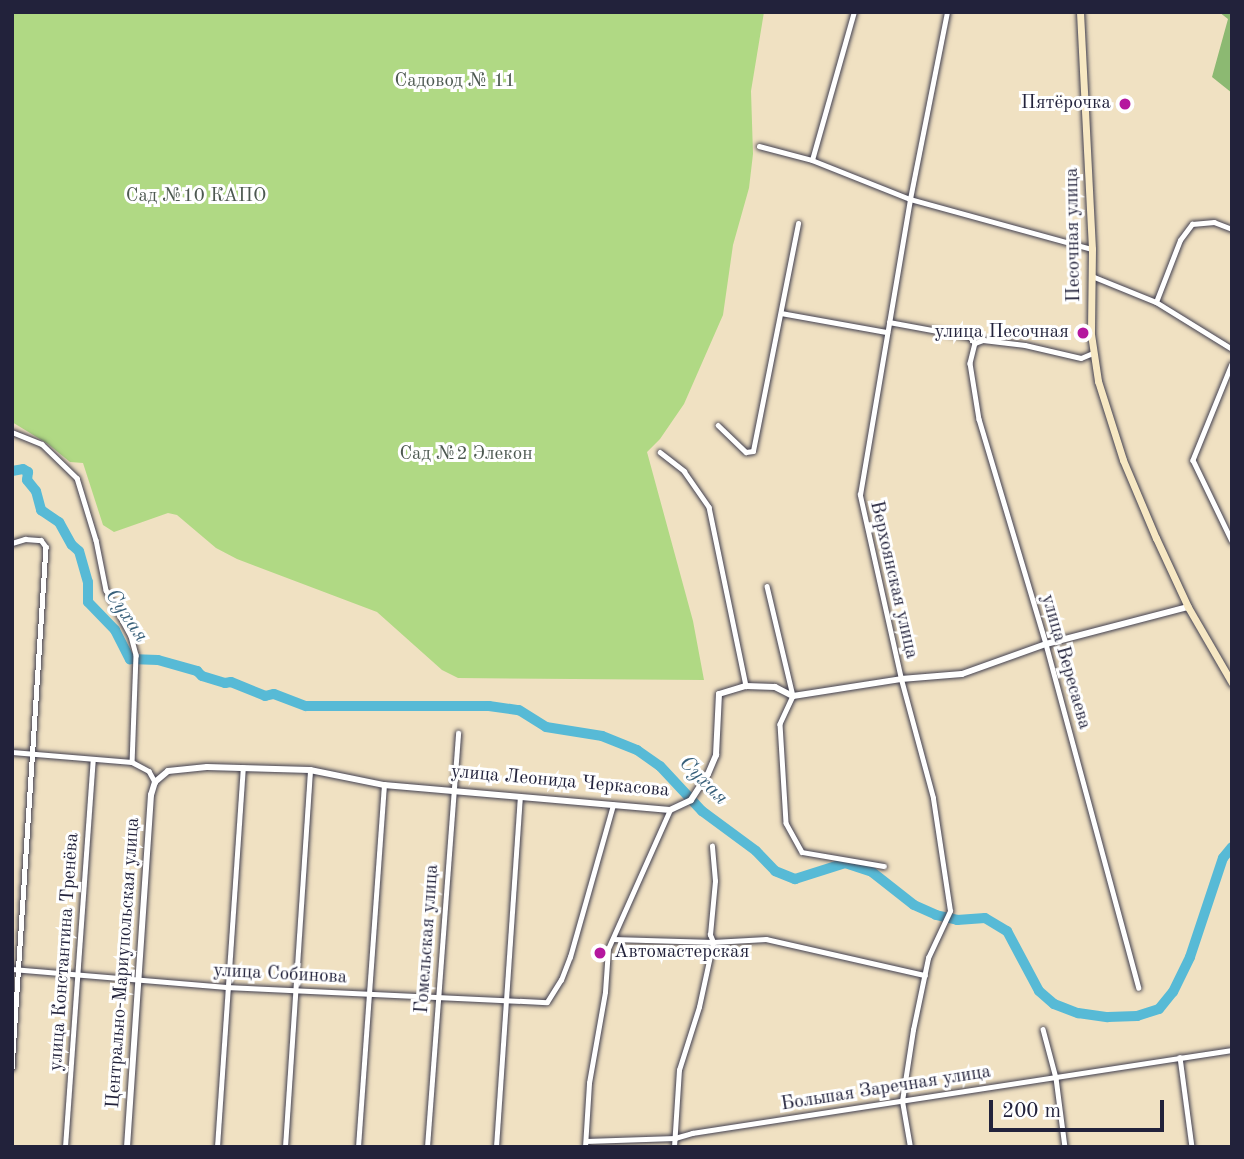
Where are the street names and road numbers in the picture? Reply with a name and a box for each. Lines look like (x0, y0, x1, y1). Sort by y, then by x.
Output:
street label: Песочная улица (1061, 168, 1087, 302)
street label: Верхоянская улица (864, 499, 922, 661)
street label: улица Вересаева (1035, 592, 1095, 732)
street label: улица Леонида Черкасова (450, 761, 670, 803)
street label: Центрально-Мариупольская улица (102, 817, 146, 1109)
street label: улица Константина Тренёва (45, 832, 85, 1072)
street label: Гомельская улица (411, 864, 445, 1014)
street label: улица Собинова (212, 960, 348, 990)
street label: Большая Заречная улица (779, 1061, 993, 1117)

